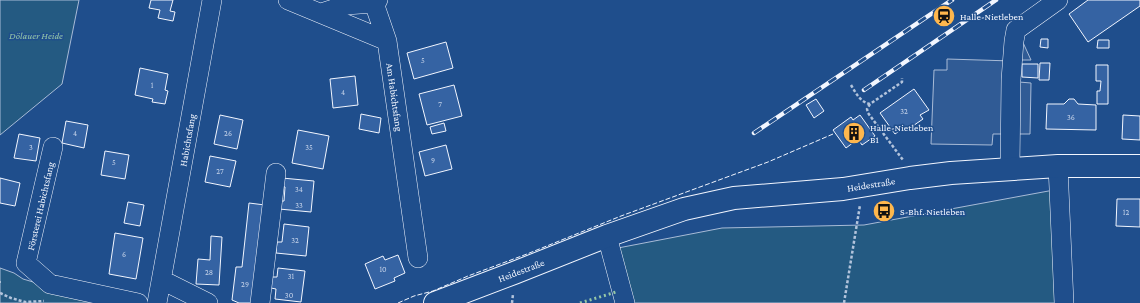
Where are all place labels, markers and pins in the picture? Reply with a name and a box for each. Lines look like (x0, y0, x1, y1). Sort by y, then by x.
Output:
station icon: Halle-Nietleben (931, 3, 957, 29)
place label: Halle-Nietleben (960, 11, 1024, 22)
building icon: Halle-Nietleben B1 (841, 120, 867, 146)
place label: Halle-Nietleben B1 (870, 122, 934, 145)
bus stop icon: S-Bhf. Nietleben (871, 198, 897, 224)
place label: S-Bhf. Nietleben (900, 206, 966, 217)

